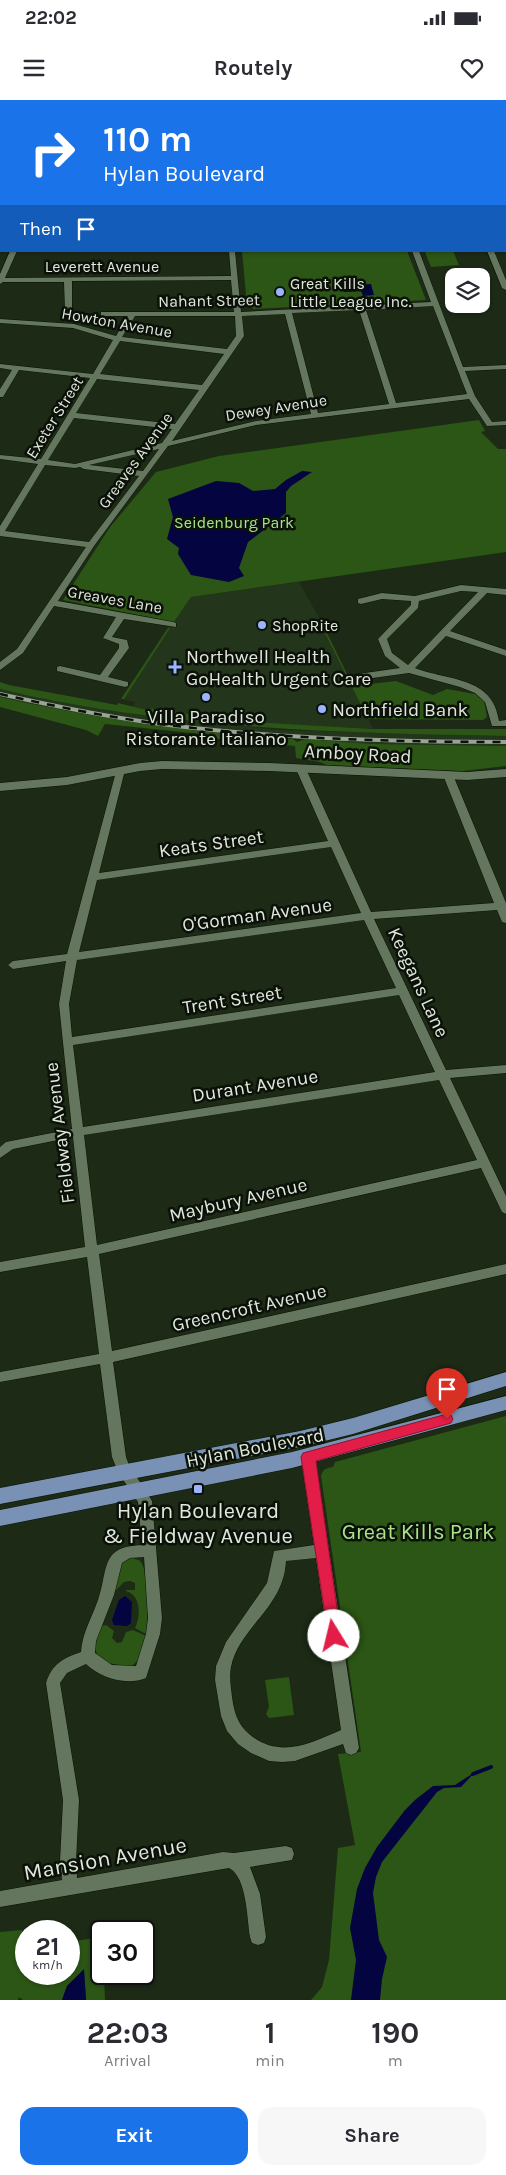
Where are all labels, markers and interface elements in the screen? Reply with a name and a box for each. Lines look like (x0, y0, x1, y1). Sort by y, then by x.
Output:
text: 22:02 (25, 7, 77, 29)
icon: menu (20, 54, 48, 82)
icon: heart (458, 54, 486, 82)
text: Routely (214, 55, 292, 81)
text: 110 m (103, 119, 192, 160)
icon: right (20, 120, 85, 185)
text: Hylan Boulevard (103, 161, 265, 187)
icon: arrive (72, 215, 100, 243)
text: Then (20, 218, 62, 240)
street label: Leverett Avenue (45, 257, 159, 276)
map controls (445, 268, 490, 313)
button: layers (445, 268, 490, 313)
place label: Great Kills Little League Inc. (290, 274, 411, 311)
marker: Great Kills Little League Inc. (274, 286, 286, 298)
street label: Nahant Street (158, 290, 260, 311)
street label: Howton Avenue (60, 303, 174, 342)
street label: Exeter Street (22, 373, 87, 462)
street label: Dewey Avenue (224, 390, 328, 425)
street label: Greaves Avenue (94, 409, 177, 512)
park label: Seidenburg Park (174, 513, 294, 532)
street label: Greaves Lane (66, 582, 164, 617)
place label: ShopRite (272, 616, 338, 635)
marker: ShopRite (256, 619, 268, 631)
place label: Northwell Health GoHealth Urgent Care (186, 646, 371, 690)
marker: Northwell Health GoHealth Urgent Care (168, 660, 182, 674)
marker: Villa Paradiso Ristorante Italiano (200, 691, 212, 703)
place label: Northfield Bank (332, 699, 469, 721)
marker: Northfield Bank (316, 703, 328, 715)
place label: Villa Paradiso Ristorante Italiano (125, 706, 287, 750)
street label: Amboy Road (304, 740, 412, 768)
street label: Keats Street (157, 826, 265, 862)
street label: O'Gorman Avenue (181, 894, 333, 936)
street label: Keegans Lane (383, 924, 453, 1041)
street label: Trent Street (181, 981, 283, 1019)
street label: Fieldway Avenue (40, 1061, 80, 1205)
street label: Durant Avenue (191, 1065, 320, 1107)
street label: Maybury Avenue (167, 1173, 309, 1227)
street label: Greencroft Avenue (170, 1280, 329, 1336)
pin (426, 1368, 468, 1419)
icon: arrive (433, 1375, 461, 1403)
street label: Hylan Boulevard (184, 1424, 326, 1472)
marker: Hylan Boulevard & Fieldway Avenue (192, 1483, 204, 1495)
place label: Hylan Boulevard & Fieldway Avenue (103, 1498, 293, 1549)
park label: Great Kills Park (342, 1519, 494, 1545)
position arrow (307, 1609, 359, 1661)
street label: Mansion Avenue (22, 1832, 189, 1886)
speed limit sign: 30 (90, 1920, 155, 1985)
text: 21 (35, 1932, 60, 1961)
text: km/h (32, 1958, 63, 1972)
text: 22:03 (87, 2015, 169, 2051)
text: 1 (265, 2015, 275, 2051)
text: 190 (371, 2015, 419, 2051)
text: Arrival (104, 2051, 151, 2070)
text: min (255, 2051, 285, 2070)
text: m (388, 2051, 403, 2070)
button: Exit (20, 2107, 248, 2165)
button: Share (258, 2107, 486, 2165)

